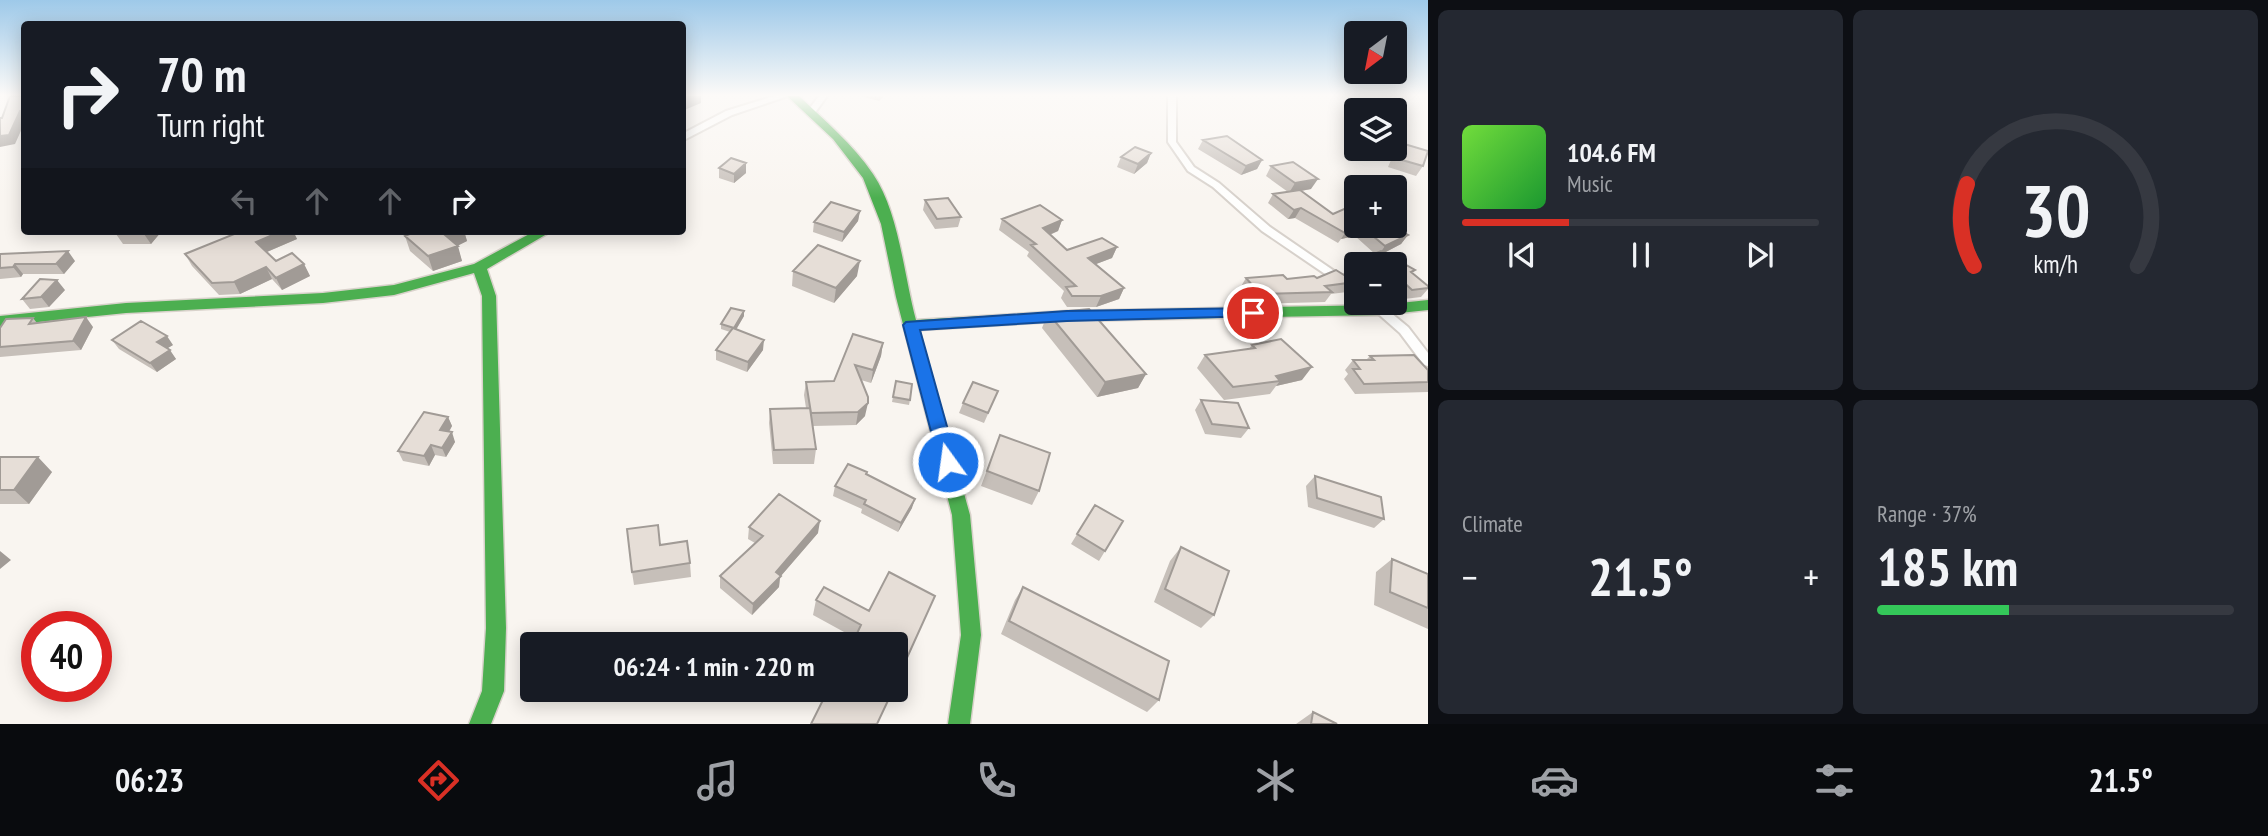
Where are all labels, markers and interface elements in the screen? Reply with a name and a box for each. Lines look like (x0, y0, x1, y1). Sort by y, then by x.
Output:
north arrow (1344, 21, 1407, 84)
map controls (1344, 21, 1407, 315)
text: 70 m (157, 42, 246, 106)
icon: right (42, 49, 133, 140)
button: layers (1344, 98, 1407, 161)
text: Turn right (157, 104, 265, 146)
text: 104.6 FM (1567, 136, 1656, 169)
text: 30 (2021, 162, 2090, 256)
text: Music (1567, 169, 1613, 198)
button: + (1344, 175, 1407, 238)
icon: left (225, 182, 263, 220)
icon: ahead (298, 182, 336, 220)
icon: ahead (371, 182, 409, 220)
icon: right (444, 182, 482, 220)
icon: previous (1503, 236, 1541, 274)
icon: pause (1622, 236, 1660, 274)
icon: next (1741, 236, 1779, 274)
text: km/h (2033, 248, 2078, 280)
button: − (1344, 252, 1407, 315)
pin (1223, 283, 1283, 343)
icon: arrive (1234, 294, 1272, 332)
position arrow (911, 425, 985, 499)
text: Range · 37% (1877, 499, 1977, 528)
text: Climate (1462, 509, 1523, 538)
text: 185 km (1877, 533, 2018, 600)
text: 21.5° (1588, 543, 1693, 610)
text: − (1462, 552, 1478, 601)
text: + (1803, 552, 1819, 601)
speed limit sign: 40 (21, 611, 112, 702)
text: 06:24 · 1 min · 220 m (614, 650, 814, 683)
icon: directions (414, 756, 463, 805)
icon: music (693, 756, 742, 805)
icon: phone (972, 756, 1021, 805)
icon: climate (1251, 756, 1300, 805)
icon: car (1530, 756, 1579, 805)
icon: filters (1810, 756, 1859, 805)
text: 06:23 (115, 759, 184, 801)
text: 21.5° (2089, 759, 2153, 801)

